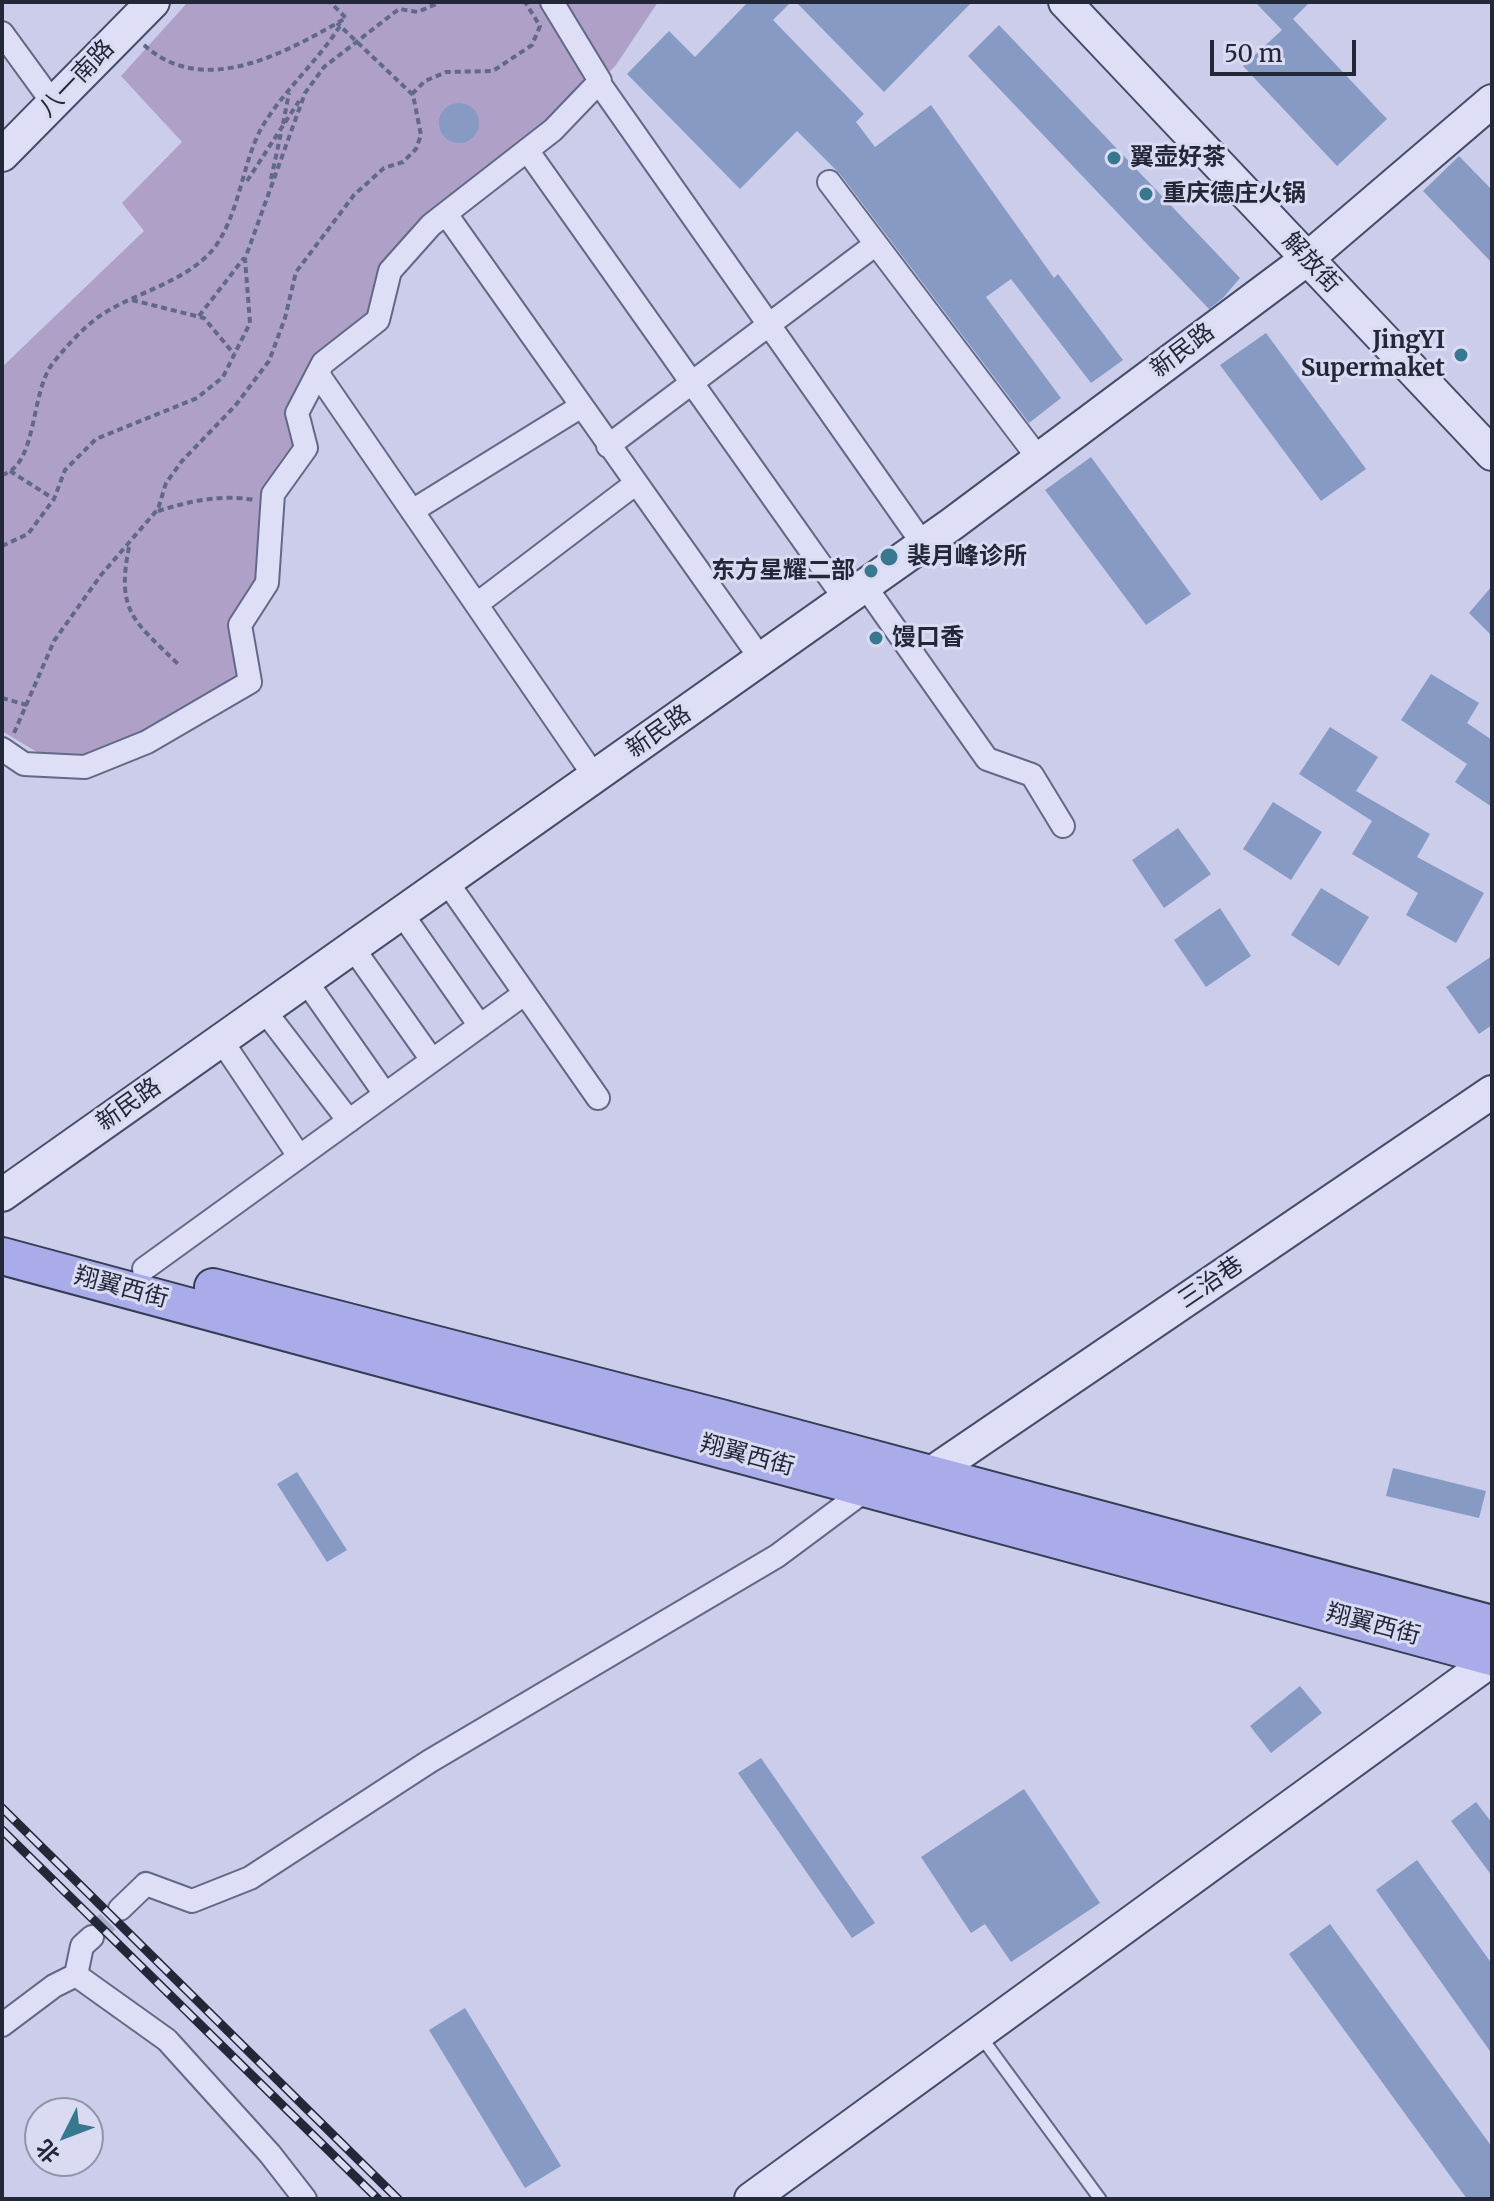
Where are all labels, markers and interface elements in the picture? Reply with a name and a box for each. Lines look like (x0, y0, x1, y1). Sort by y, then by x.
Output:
scale bar (1214, 24, 1360, 74)
street label: 八一南路 (33, 34, 121, 124)
text: 50 m (1224, 38, 1283, 69)
place label: 翼壶好茶 (1130, 144, 1226, 172)
marker: 翼壶好茶 (1105, 149, 1123, 167)
place label: 重庆德庄火锅 (1162, 180, 1306, 208)
marker: 重庆德庄火锅 (1137, 185, 1155, 203)
street label: 解放街 (1276, 227, 1346, 299)
street label: 新民路 (1146, 318, 1220, 384)
place label: JingYI Supermaket (1301, 327, 1445, 383)
marker: JingYI Supermaket (1452, 346, 1470, 364)
place label: 裴月峰诊所 (907, 543, 1027, 571)
marker: 裴月峰诊所 (878, 546, 900, 568)
place label: 东方星耀二部 (711, 557, 855, 585)
marker: 东方星耀二部 (862, 562, 880, 580)
place label: 馒口香 (892, 624, 964, 652)
marker: 馒口香 (867, 629, 885, 647)
street label: 新民路 (621, 700, 697, 764)
street label: 新民路 (91, 1073, 167, 1137)
street label: 三治巷 (1173, 1251, 1249, 1315)
street label: 翔翼西街 (71, 1262, 171, 1314)
street label: 翔翼西街 (697, 1430, 797, 1482)
street label: 翔翼西街 (1323, 1599, 1423, 1651)
north arrow (24, 2097, 104, 2177)
text: 北 (30, 2134, 65, 2169)

